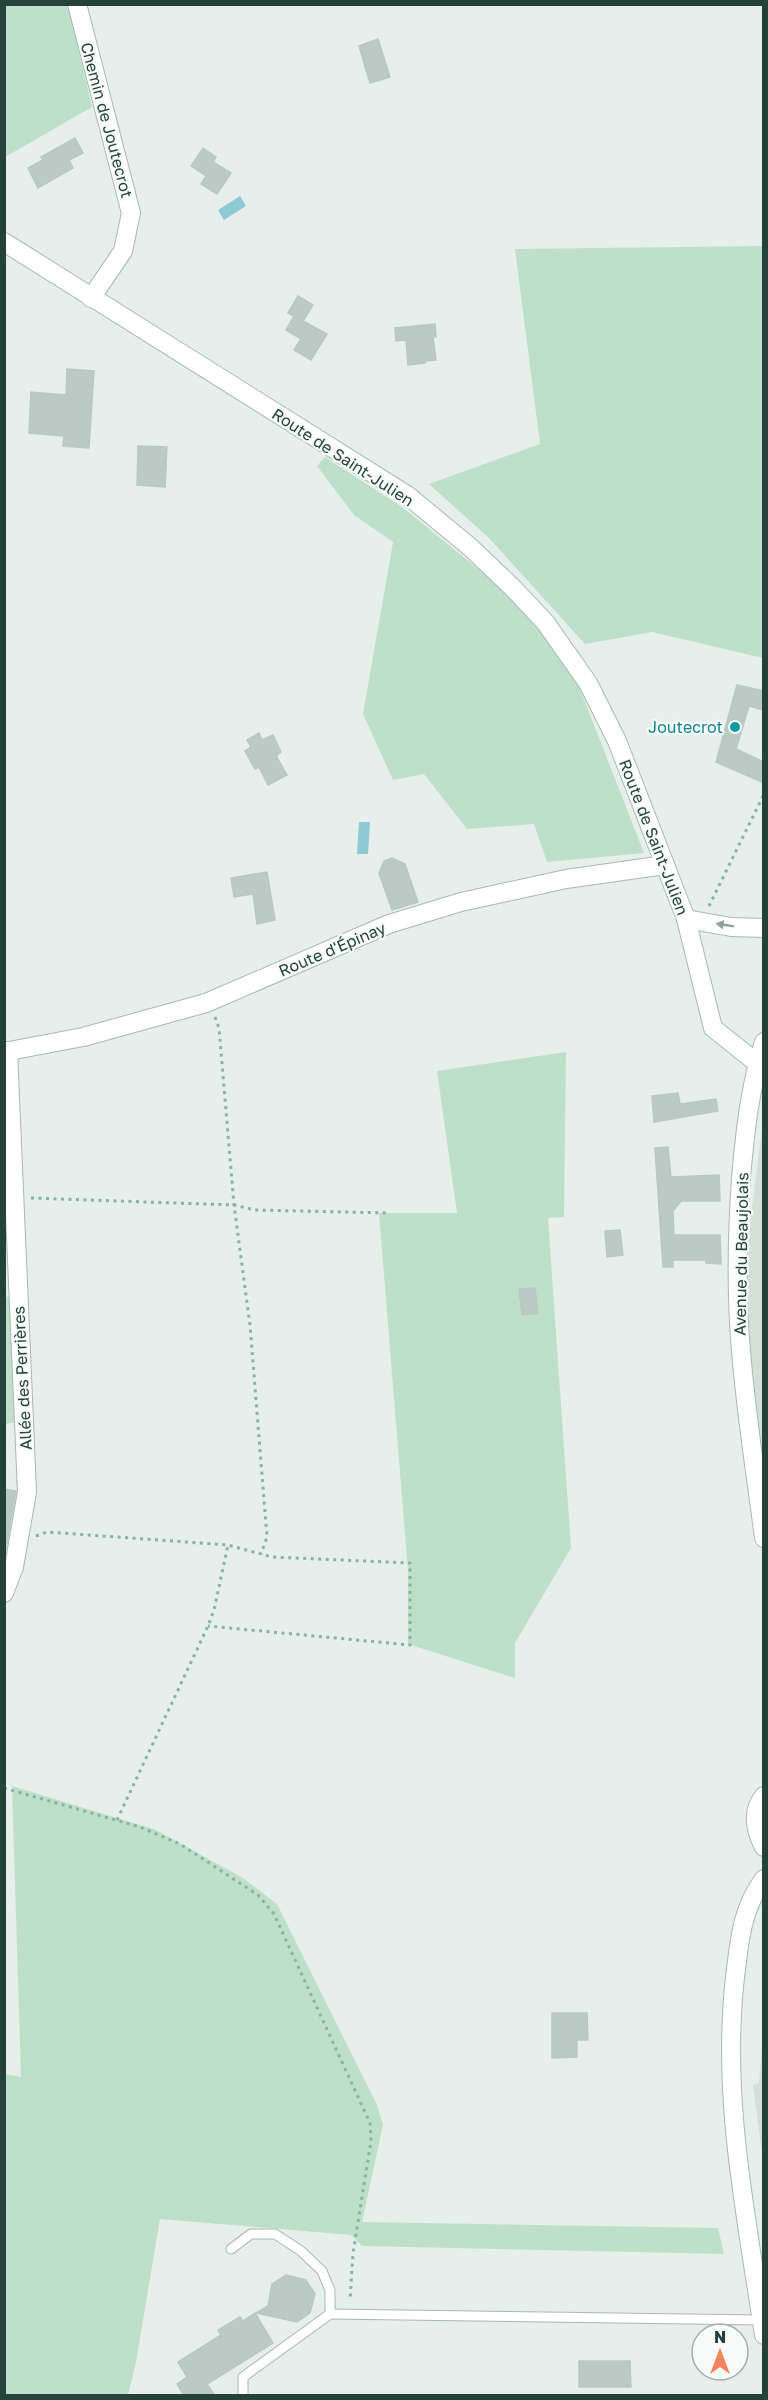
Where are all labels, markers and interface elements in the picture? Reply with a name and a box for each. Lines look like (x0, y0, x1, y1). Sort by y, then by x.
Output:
street label: Chemin de Joutecrot (77, 40, 137, 200)
street label: Route de Saint-Julien (268, 404, 418, 510)
place label: Joutecrot (648, 717, 723, 737)
marker: Joutecrot (728, 720, 742, 734)
street label: Route de Saint-Julien (615, 756, 693, 918)
street label: Route d'Épinay (275, 917, 389, 981)
one-way arrow (715, 921, 734, 930)
street label: Avenue du Beaujolais (730, 1172, 752, 1336)
street label: Allée des Perrières (8, 1306, 36, 1450)
north arrow (690, 2322, 750, 2382)
text: N (714, 2327, 726, 2347)

